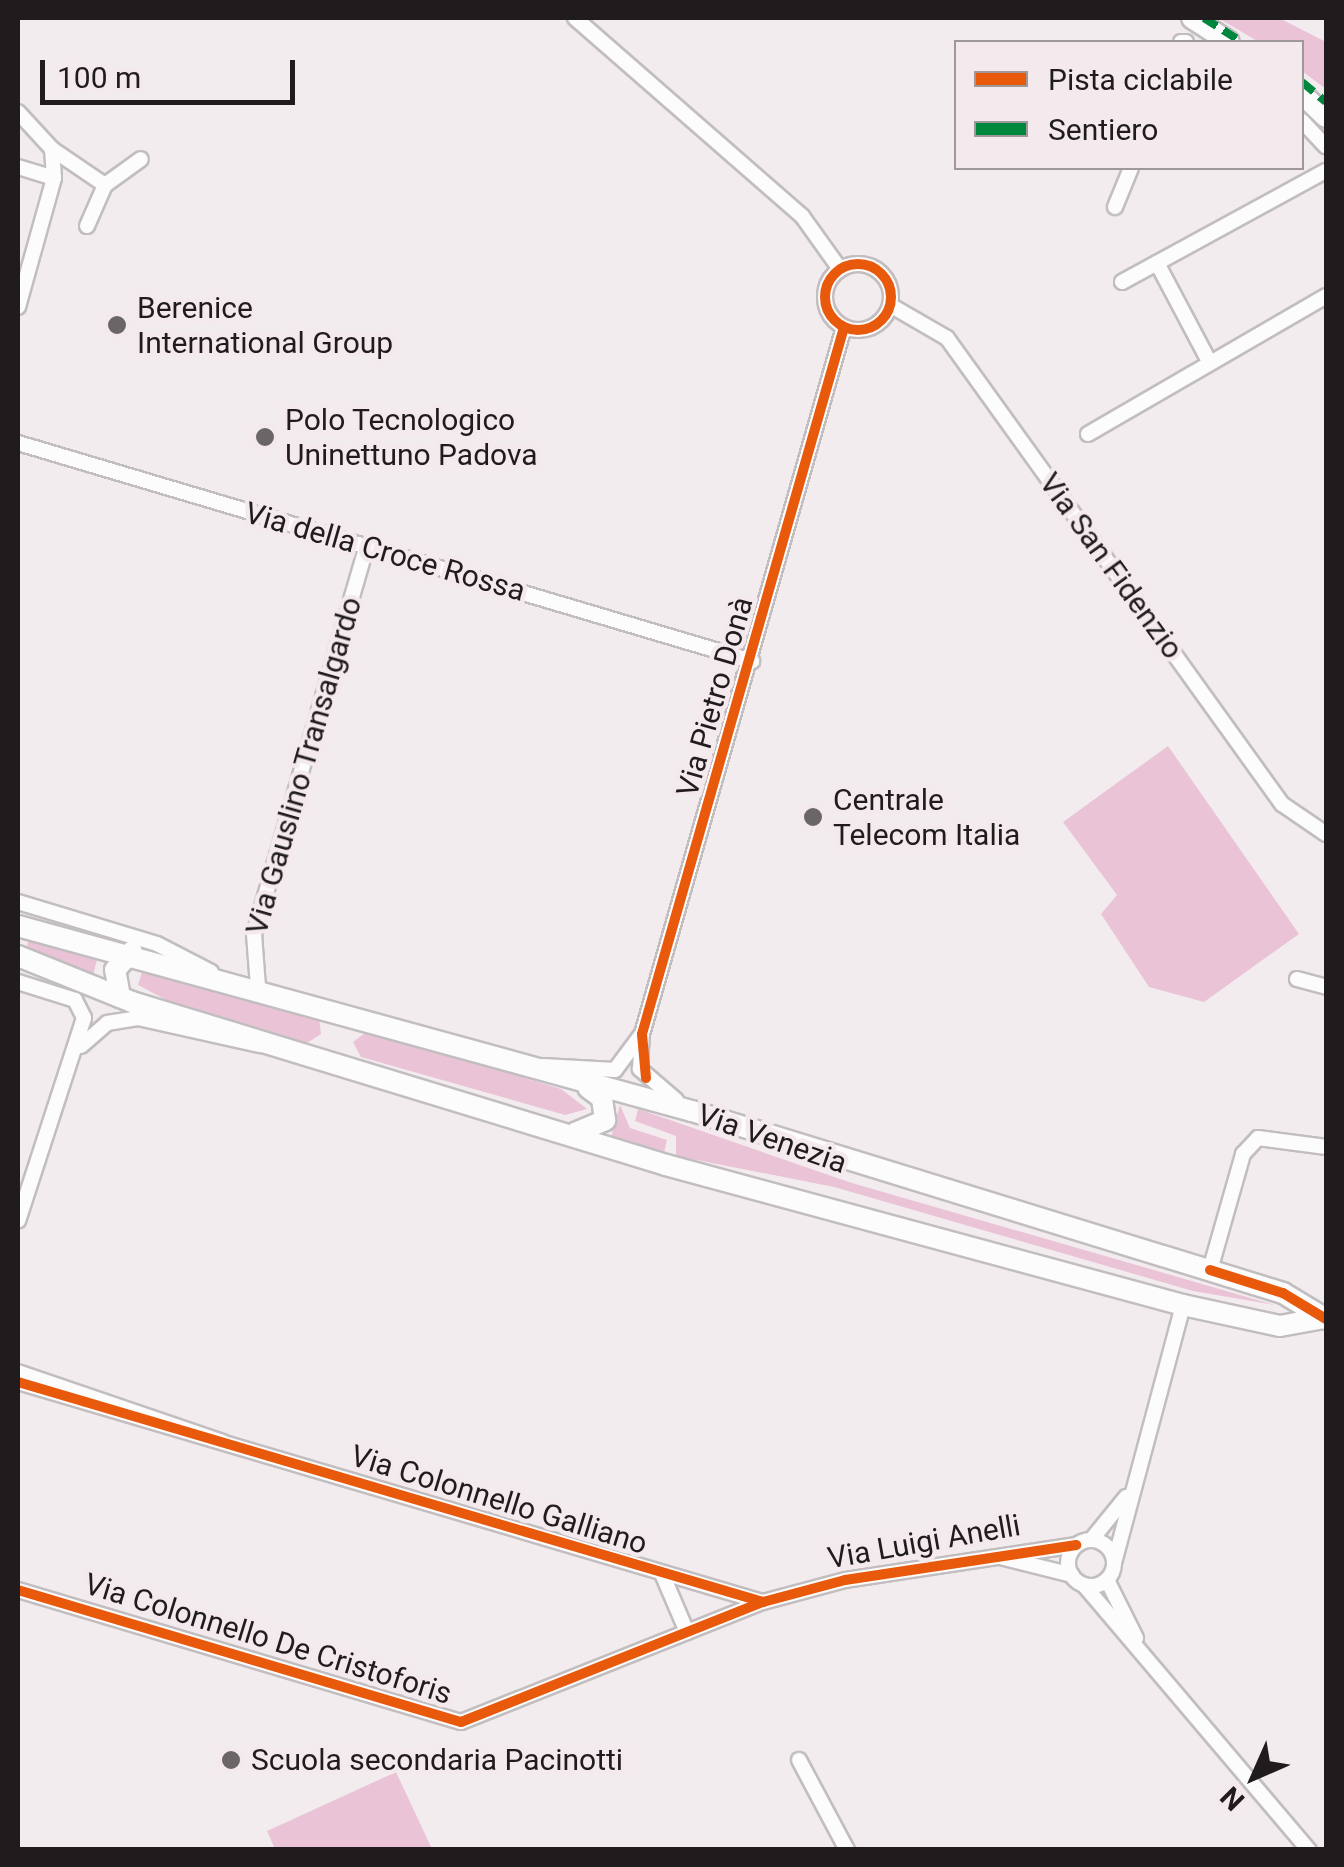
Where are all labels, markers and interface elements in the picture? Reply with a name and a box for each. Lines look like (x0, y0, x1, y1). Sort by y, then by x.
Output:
scale bar (45, 40, 300, 102)
legend (954, 40, 1304, 170)
text: 100 m (57, 60, 141, 95)
text: Pista ciclabile (1048, 62, 1233, 97)
text: Sentiero (1048, 112, 1158, 147)
place label: Berenice International Group (137, 290, 393, 360)
marker: Berenice International Group (106, 314, 128, 336)
place label: Polo Tecnologico Uninettuno Padova (285, 402, 538, 472)
marker: Polo Tecnologico Uninettuno Padova (254, 426, 276, 448)
street label: Via San Fidenzio (1032, 466, 1190, 666)
street label: Via della Croce Rossa (241, 495, 529, 609)
street label: Via Gauslino Transalgardo (238, 593, 370, 939)
street label: Via Pietro Donà (669, 593, 761, 801)
place label: Centrale Telecom Italia (833, 782, 1020, 852)
marker: Centrale Telecom Italia (802, 806, 824, 828)
street label: Via Venezia (693, 1097, 851, 1181)
street label: Via Colonnello Galliano (346, 1438, 652, 1562)
street label: Via Luigi Anelli (825, 1507, 1023, 1577)
street label: Via Colonnello De Cristoforis (80, 1566, 456, 1712)
north arrow (1204, 1727, 1304, 1827)
place label: Scuola secondaria Pacinotti (251, 1742, 623, 1778)
marker: Scuola secondaria Pacinotti (220, 1749, 242, 1771)
text: N (1214, 1780, 1251, 1817)

